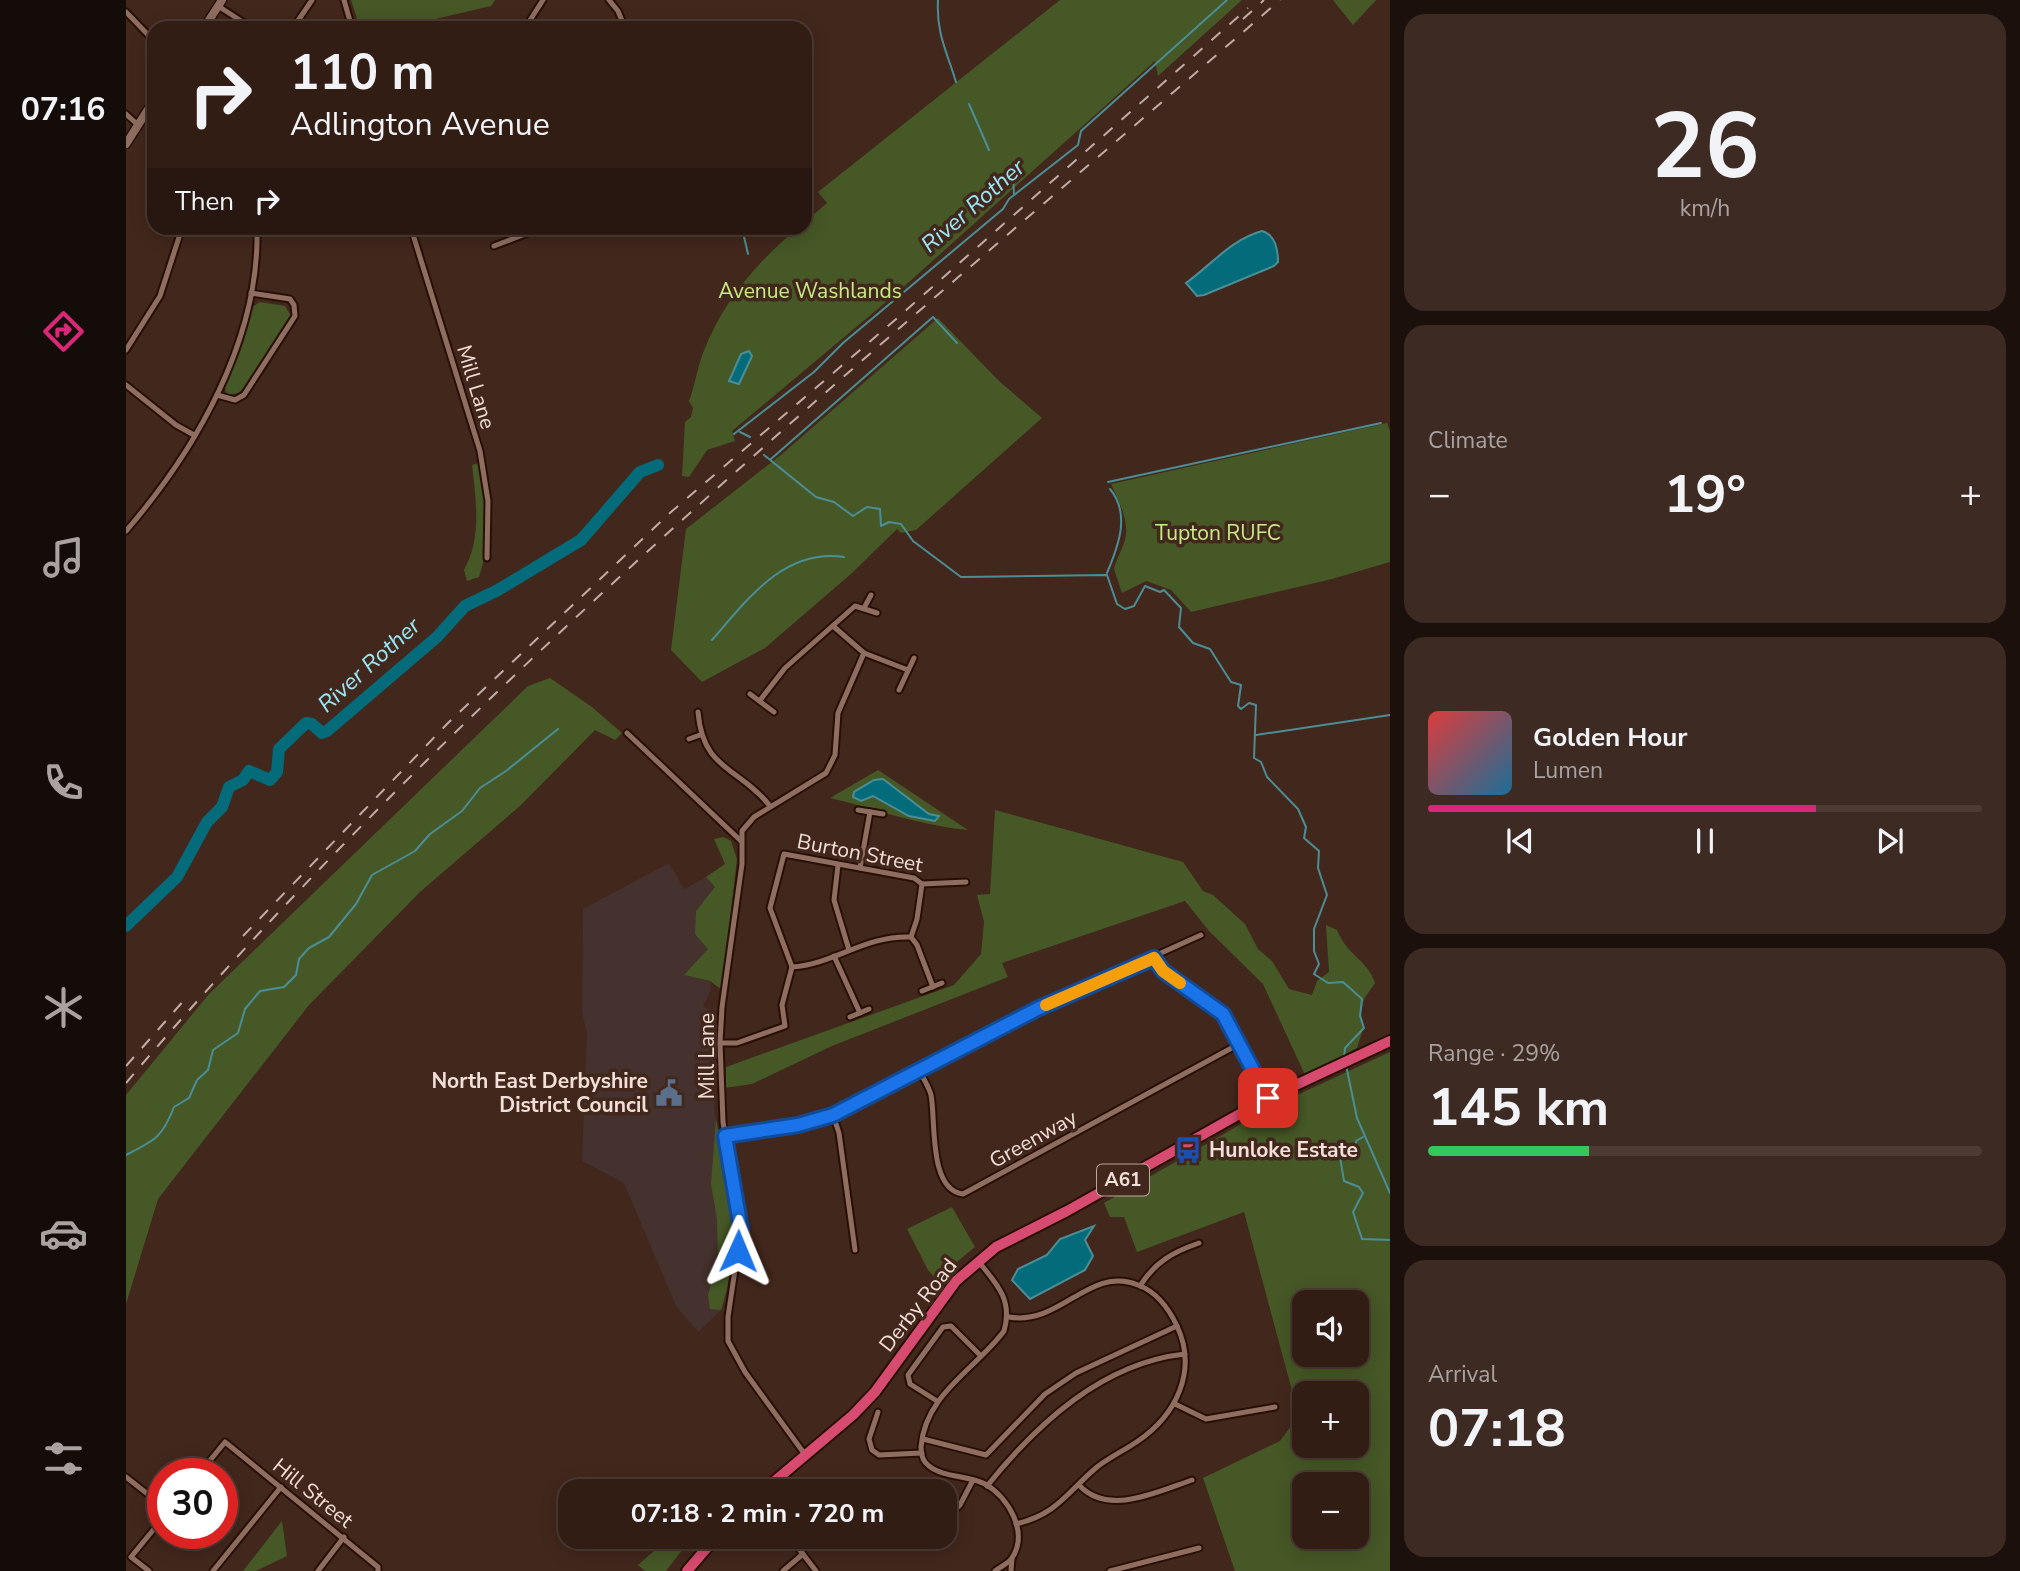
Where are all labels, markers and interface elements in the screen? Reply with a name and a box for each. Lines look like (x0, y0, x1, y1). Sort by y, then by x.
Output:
text: 110 m (290, 39, 434, 106)
icon: right (175, 49, 266, 140)
text: 26 (1650, 85, 1760, 209)
text: 07:16 (21, 88, 105, 131)
text: Adlington Avenue (290, 103, 550, 146)
water label: River Rother (914, 152, 1032, 260)
icon: right (248, 182, 286, 220)
text: Then (175, 184, 234, 219)
text: km/h (1680, 193, 1730, 224)
park label: Avenue Washlands (718, 277, 902, 305)
icon: directions (39, 307, 88, 356)
street label: Mill Lane (450, 342, 502, 432)
text: Climate (1428, 425, 1508, 456)
text: 19° (1664, 459, 1746, 530)
text: − (1428, 469, 1451, 520)
text: + (1959, 469, 1982, 520)
park label: Tupton RUFC (1155, 519, 1281, 547)
icon: music (39, 533, 88, 582)
water label: River Rother (311, 610, 428, 719)
text: Golden Hour (1533, 720, 1688, 755)
text: Lumen (1533, 755, 1603, 786)
icon: phone (39, 758, 88, 807)
icon: previous (1501, 822, 1539, 860)
icon: pause (1686, 822, 1724, 860)
icon: next (1871, 822, 1909, 860)
street label: Burton Street (795, 827, 926, 879)
icon: climate (39, 983, 88, 1032)
street label: Mill Lane (693, 1013, 721, 1099)
text: Range · 29% (1428, 1038, 1560, 1069)
place label: North East Derbyshire District Council (431, 1067, 648, 1119)
pin (1238, 1068, 1298, 1128)
text: 145 km (1428, 1072, 1609, 1143)
public building icon: North East Derbyshire District Council (654, 1078, 684, 1108)
icon: arrive (1249, 1079, 1287, 1117)
street label: Greenway (984, 1103, 1082, 1175)
bus stop icon: Hunloke Estate (1173, 1135, 1203, 1165)
place label: Hunloke Estate (1209, 1136, 1358, 1164)
road number: A61 (1097, 1164, 1149, 1196)
icon: car (39, 1209, 88, 1258)
position arrow (701, 1214, 775, 1288)
street label: Derby Road (873, 1252, 963, 1358)
map controls (1292, 1290, 1369, 1549)
button: sound (1292, 1290, 1369, 1367)
text: Arrival (1428, 1359, 1497, 1390)
button: + (1292, 1381, 1369, 1458)
text: 07:18 (1428, 1393, 1566, 1464)
icon: filters (39, 1434, 88, 1483)
street label: Hill Street (267, 1452, 360, 1534)
speed limit sign: 30 (147, 1458, 238, 1549)
button: − (1292, 1472, 1369, 1549)
text: 07:18 · 2 min · 720 m (631, 1496, 884, 1531)

